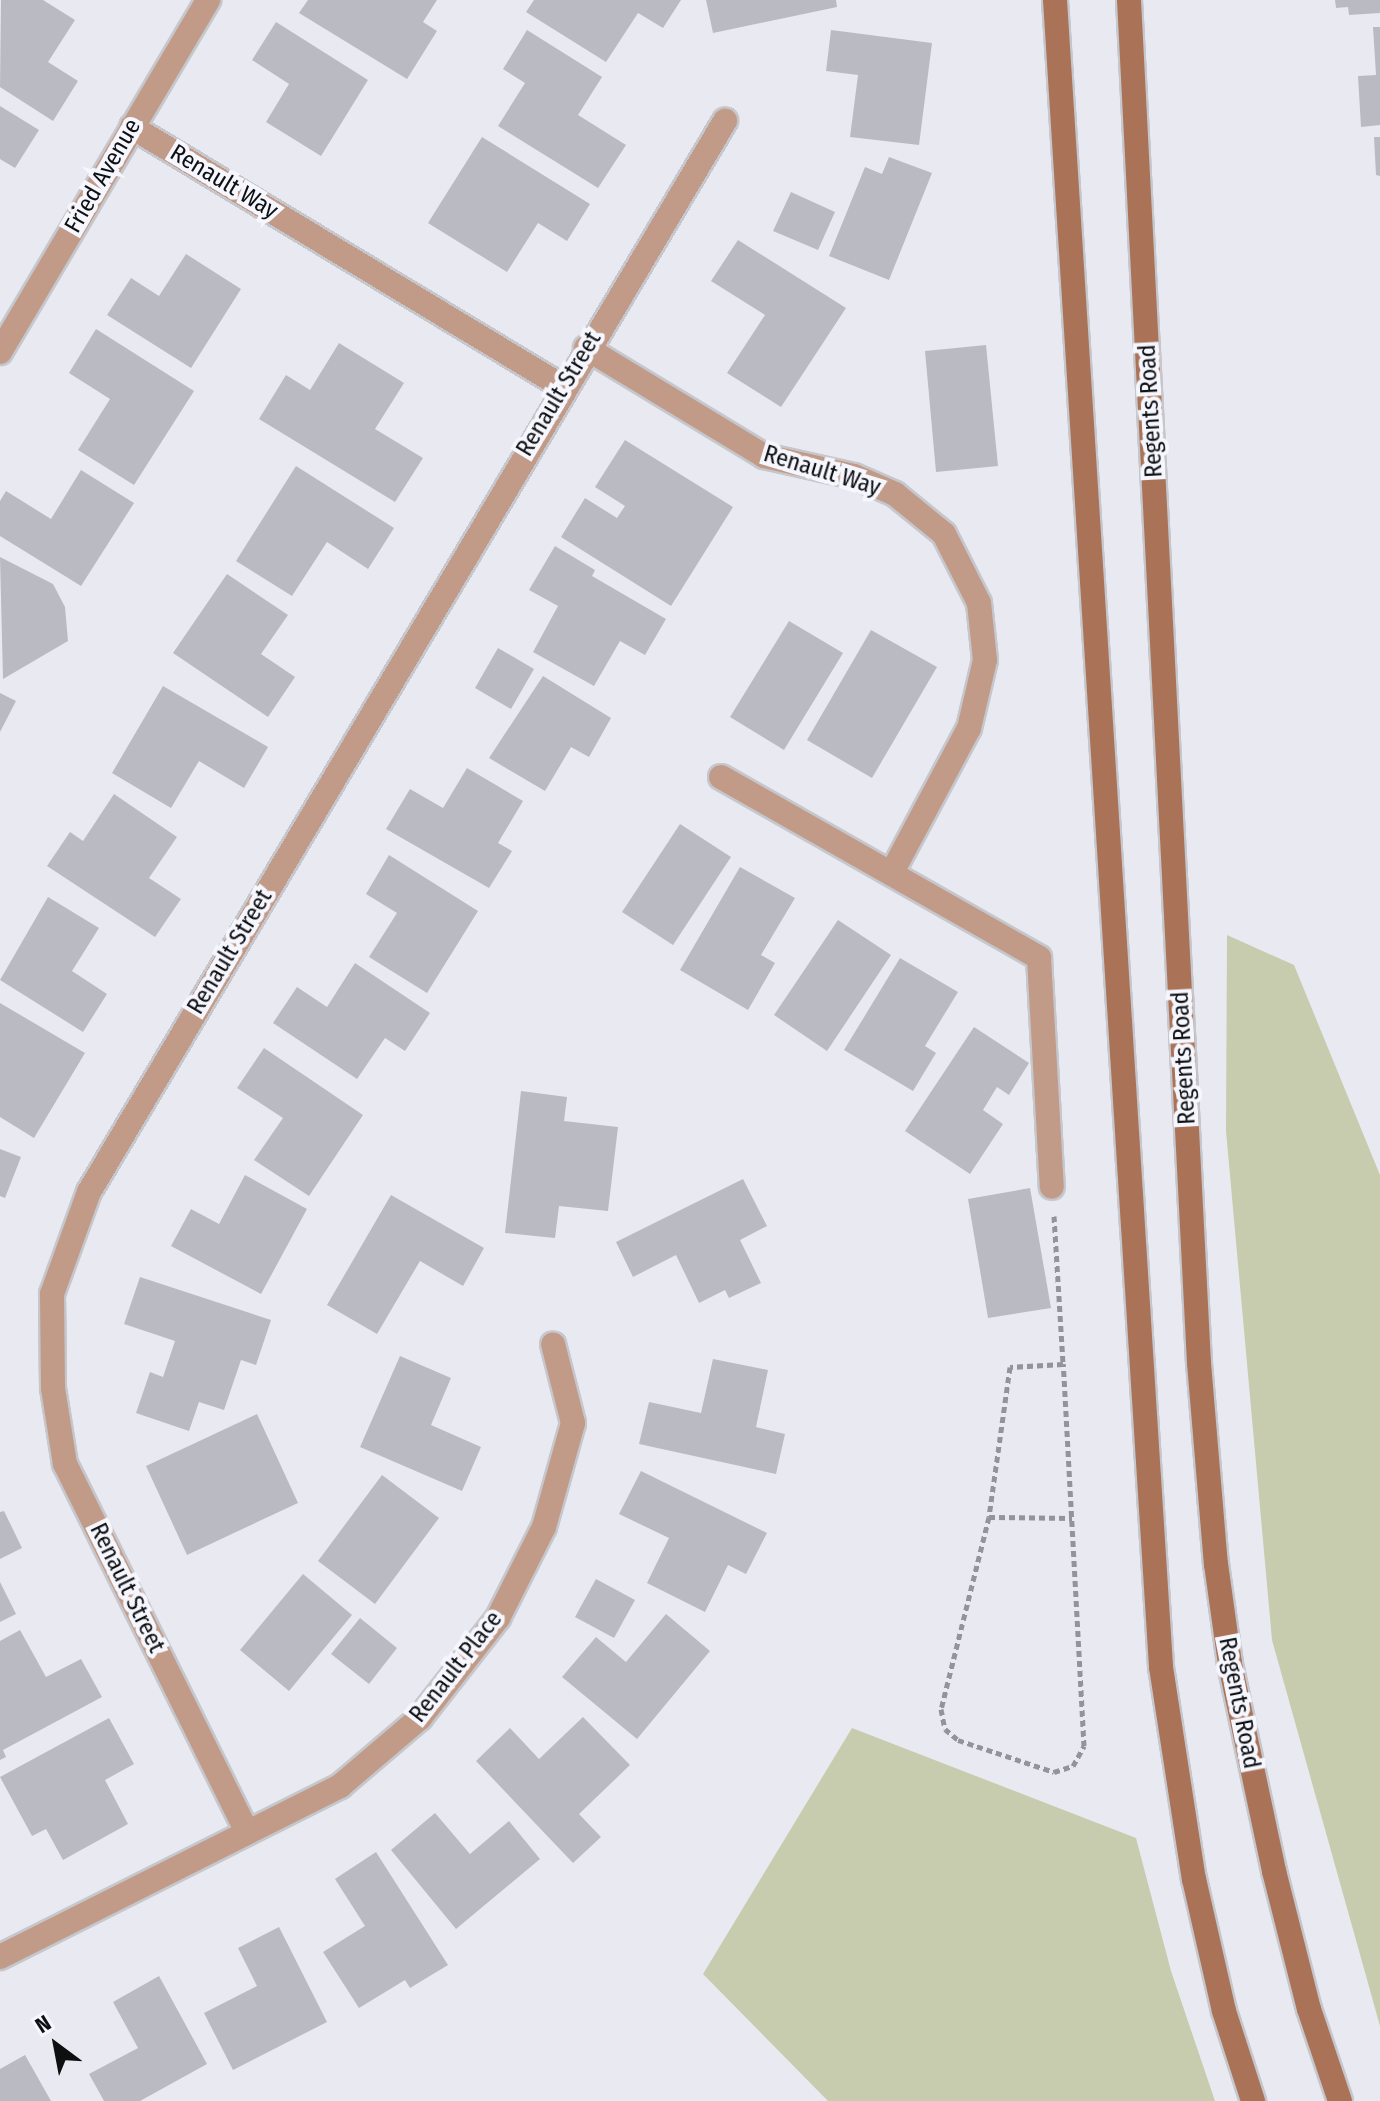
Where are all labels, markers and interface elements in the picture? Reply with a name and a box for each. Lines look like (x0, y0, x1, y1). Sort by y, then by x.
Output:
street label: Fried Avenue (59, 114, 147, 238)
street label: Renault Way (165, 139, 283, 225)
street label: Renault Street (511, 326, 607, 462)
street label: Regents Road (1133, 344, 1169, 478)
street label: Renault Way (760, 440, 884, 502)
street label: Renault Street (182, 884, 278, 1020)
street label: Regents Road (1166, 991, 1202, 1125)
street label: Renault Street (83, 1519, 171, 1657)
street label: Renault Place (404, 1606, 508, 1728)
street label: Regents Road (1212, 1635, 1266, 1771)
north arrow (16, 2005, 96, 2085)
text: N (30, 2009, 56, 2039)

